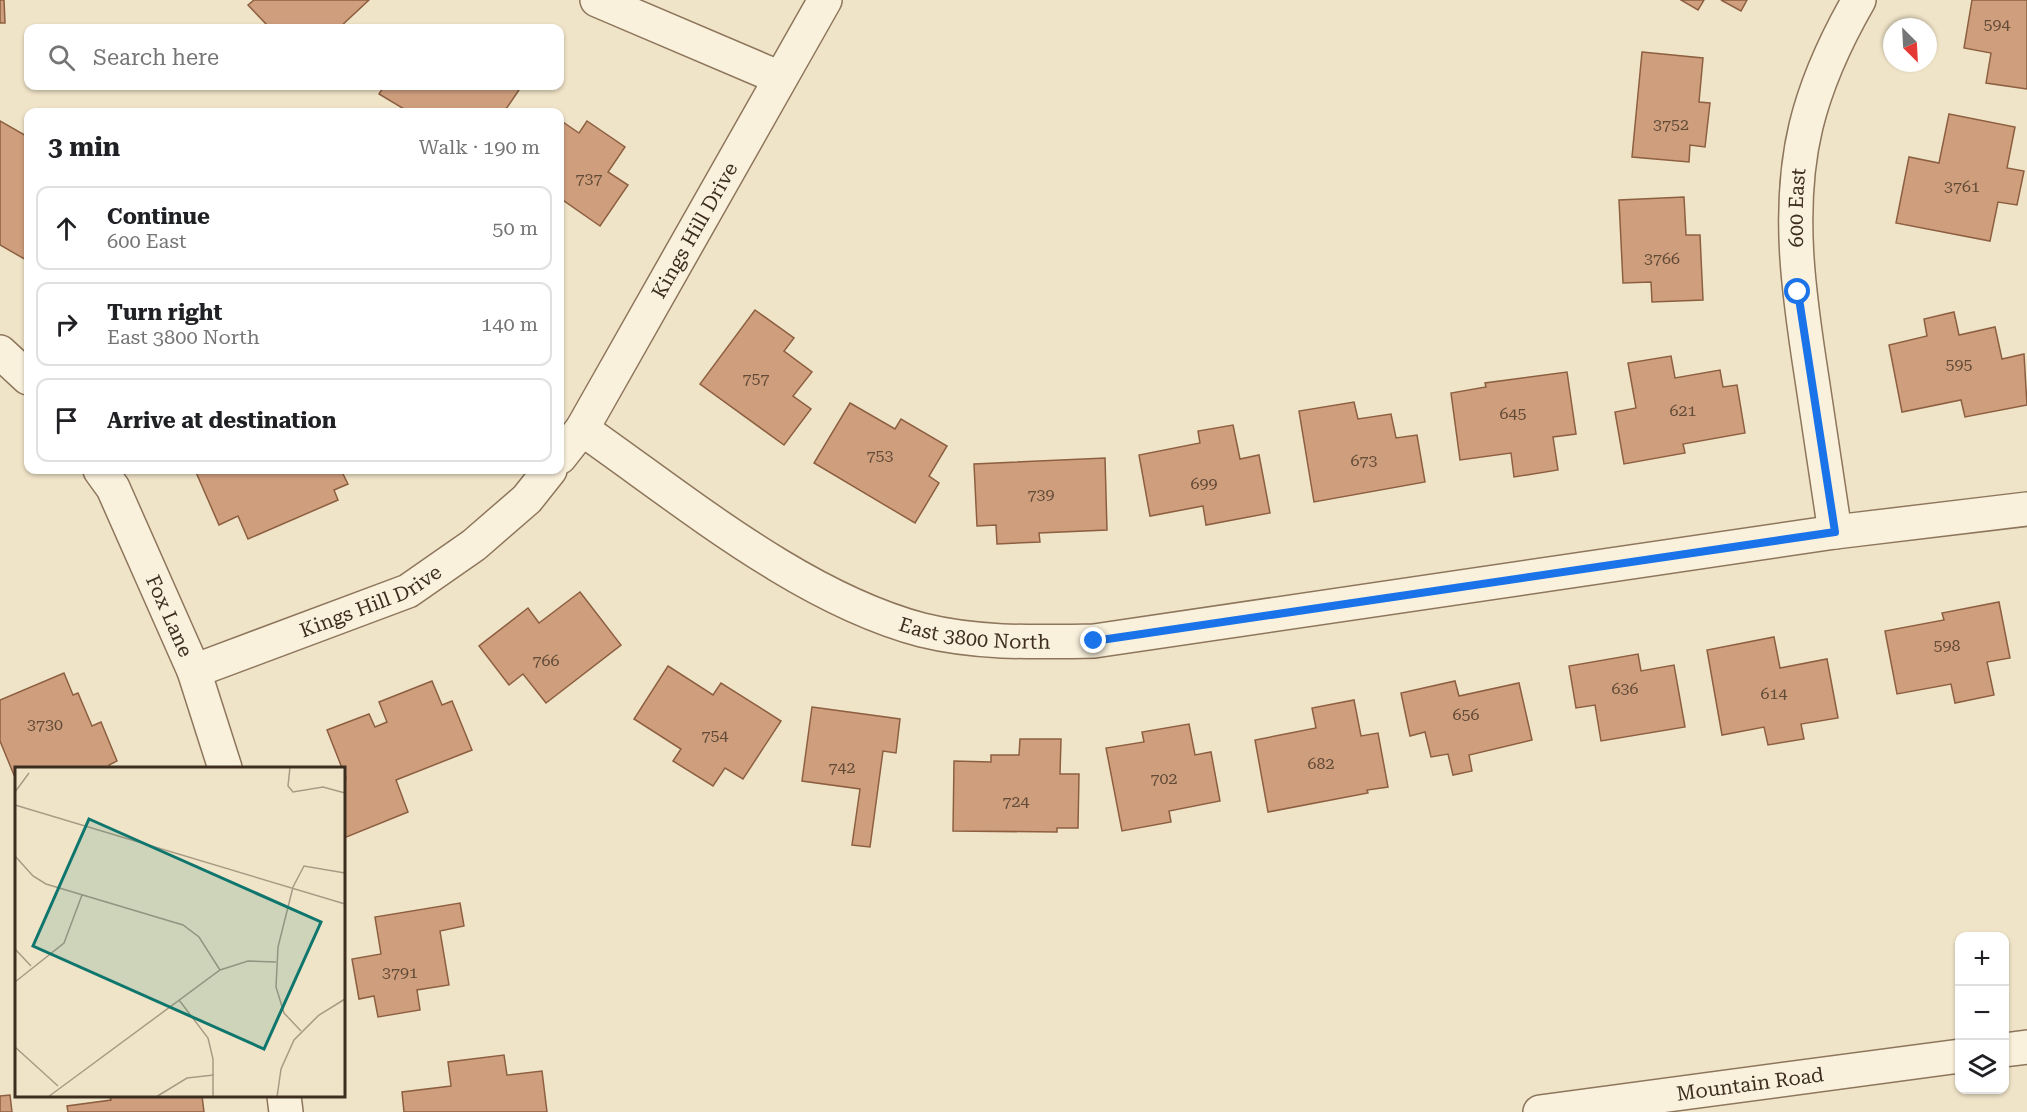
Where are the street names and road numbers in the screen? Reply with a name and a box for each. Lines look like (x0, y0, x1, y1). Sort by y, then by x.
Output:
street label: Kings Hill Drive (647, 158, 743, 303)
street label: 600 East (1784, 166, 1811, 248)
street label: Kings Hill Drive (296, 560, 446, 642)
street label: Fox Lane (141, 571, 198, 660)
street label: East 3800 North (896, 612, 1050, 654)
street label: Mountain Road (1675, 1062, 1825, 1106)

